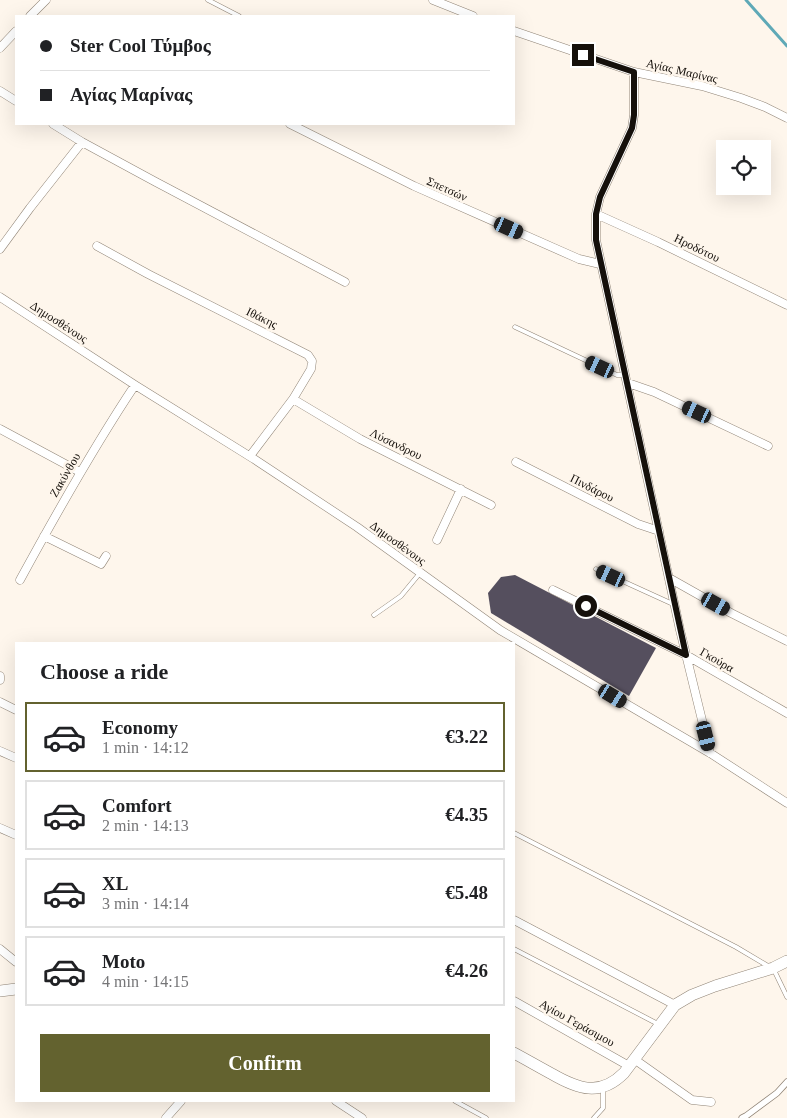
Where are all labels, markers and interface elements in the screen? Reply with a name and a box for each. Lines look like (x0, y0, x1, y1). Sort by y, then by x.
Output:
text: Ster Cool Τύμβος (70, 35, 211, 56)
route end (572, 44, 594, 66)
street label: Αγίας Μαρίνας (645, 56, 719, 86)
text: Αγίας Μαρίνας (70, 84, 192, 105)
map controls (716, 140, 771, 195)
button: locate (716, 140, 771, 195)
street label: Σπετσών (425, 174, 470, 204)
car (492, 215, 525, 241)
street label: Ηροδότου (672, 231, 722, 265)
street label: Δημοσθένους (28, 298, 91, 346)
street label: Ιθάκης (244, 304, 280, 332)
car (583, 354, 616, 380)
car (680, 399, 713, 425)
street label: Λύσανδρου (368, 425, 424, 463)
street label: Ζακύνθου (47, 450, 83, 500)
street label: Πινδάρου (568, 471, 616, 505)
street label: Δημοσθένους (367, 518, 429, 568)
car (594, 563, 627, 589)
car (699, 590, 732, 618)
route start (575, 595, 597, 617)
street label: Γκούρα (698, 645, 737, 676)
text: Choose a ride (40, 659, 168, 684)
car (596, 682, 629, 710)
icon: car (42, 715, 87, 760)
text: Economy (102, 717, 178, 738)
car (695, 720, 716, 752)
text: €3.22 (445, 726, 488, 747)
text: 1 min · 14:12 (102, 739, 189, 756)
icon: car (42, 793, 87, 838)
text: Comfort (102, 795, 172, 816)
text: €4.35 (445, 804, 488, 825)
text: 2 min · 14:13 (102, 817, 189, 834)
icon: car (42, 871, 87, 916)
text: XL (102, 873, 128, 894)
text: €5.48 (445, 882, 488, 903)
text: 3 min · 14:14 (102, 895, 189, 912)
icon: car (42, 949, 87, 994)
text: Moto (102, 951, 145, 972)
text: €4.26 (445, 960, 488, 981)
text: 4 min · 14:15 (102, 973, 189, 990)
street label: Αγίου Γεράσιμου (537, 997, 617, 1049)
button: Confirm (40, 1034, 490, 1092)

